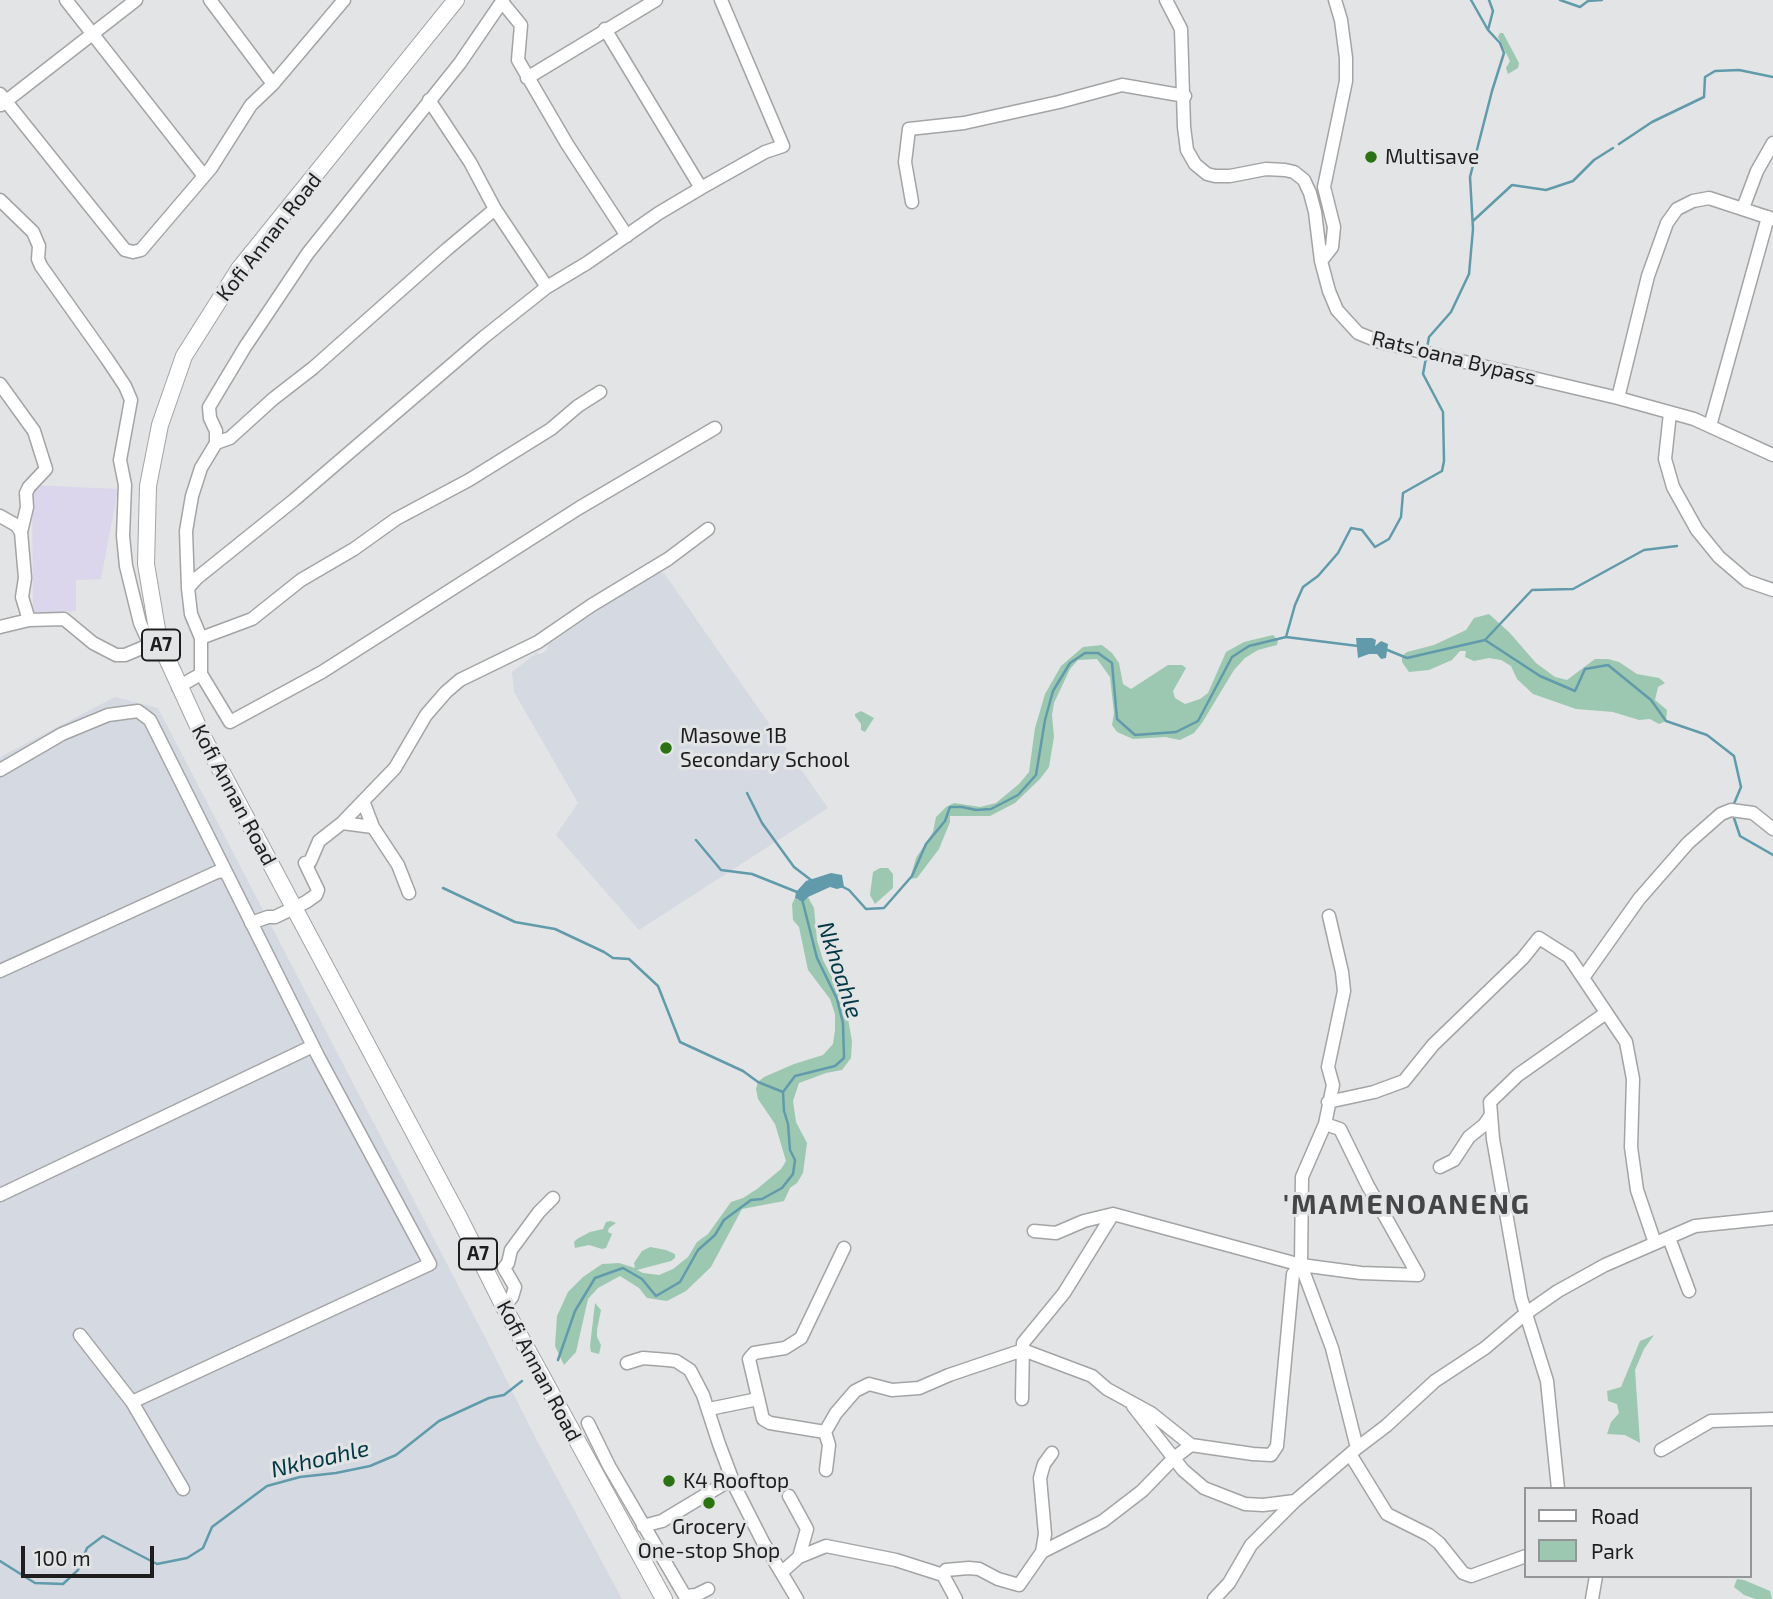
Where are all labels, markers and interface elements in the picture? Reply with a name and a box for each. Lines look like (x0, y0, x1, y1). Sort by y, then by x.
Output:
place label: Multisave (1385, 144, 1479, 170)
marker: Multisave (1363, 149, 1379, 165)
street label: Kofi Annan Road (211, 168, 327, 306)
street label: Rats'oana Bypass (1369, 325, 1539, 391)
road number: A7 (142, 630, 180, 660)
street label: Kofi Annan Road (186, 720, 282, 870)
place label: Masowe 1B Secondary School (680, 723, 849, 773)
marker: Masowe 1B Secondary School (658, 740, 674, 756)
water label: Nkhoahle (811, 918, 869, 1022)
district label: 'MAMENOANENG (1285, 1188, 1529, 1222)
road number: A7 (459, 1238, 497, 1270)
street label: Kofi Annan Road (491, 1296, 587, 1446)
water label: Nkhoahle (268, 1434, 372, 1484)
place label: K4 Rooftop (683, 1468, 789, 1494)
marker: K4 Rooftop (661, 1473, 677, 1489)
legend (1524, 1487, 1752, 1578)
marker: Grocery One-stop Shop (701, 1495, 717, 1511)
text: Road (1591, 1503, 1639, 1528)
place label: Grocery One-stop Shop (638, 1514, 780, 1564)
scale bar (24, 1532, 158, 1576)
text: Park (1591, 1538, 1634, 1563)
text: 100 m (34, 1545, 91, 1570)

